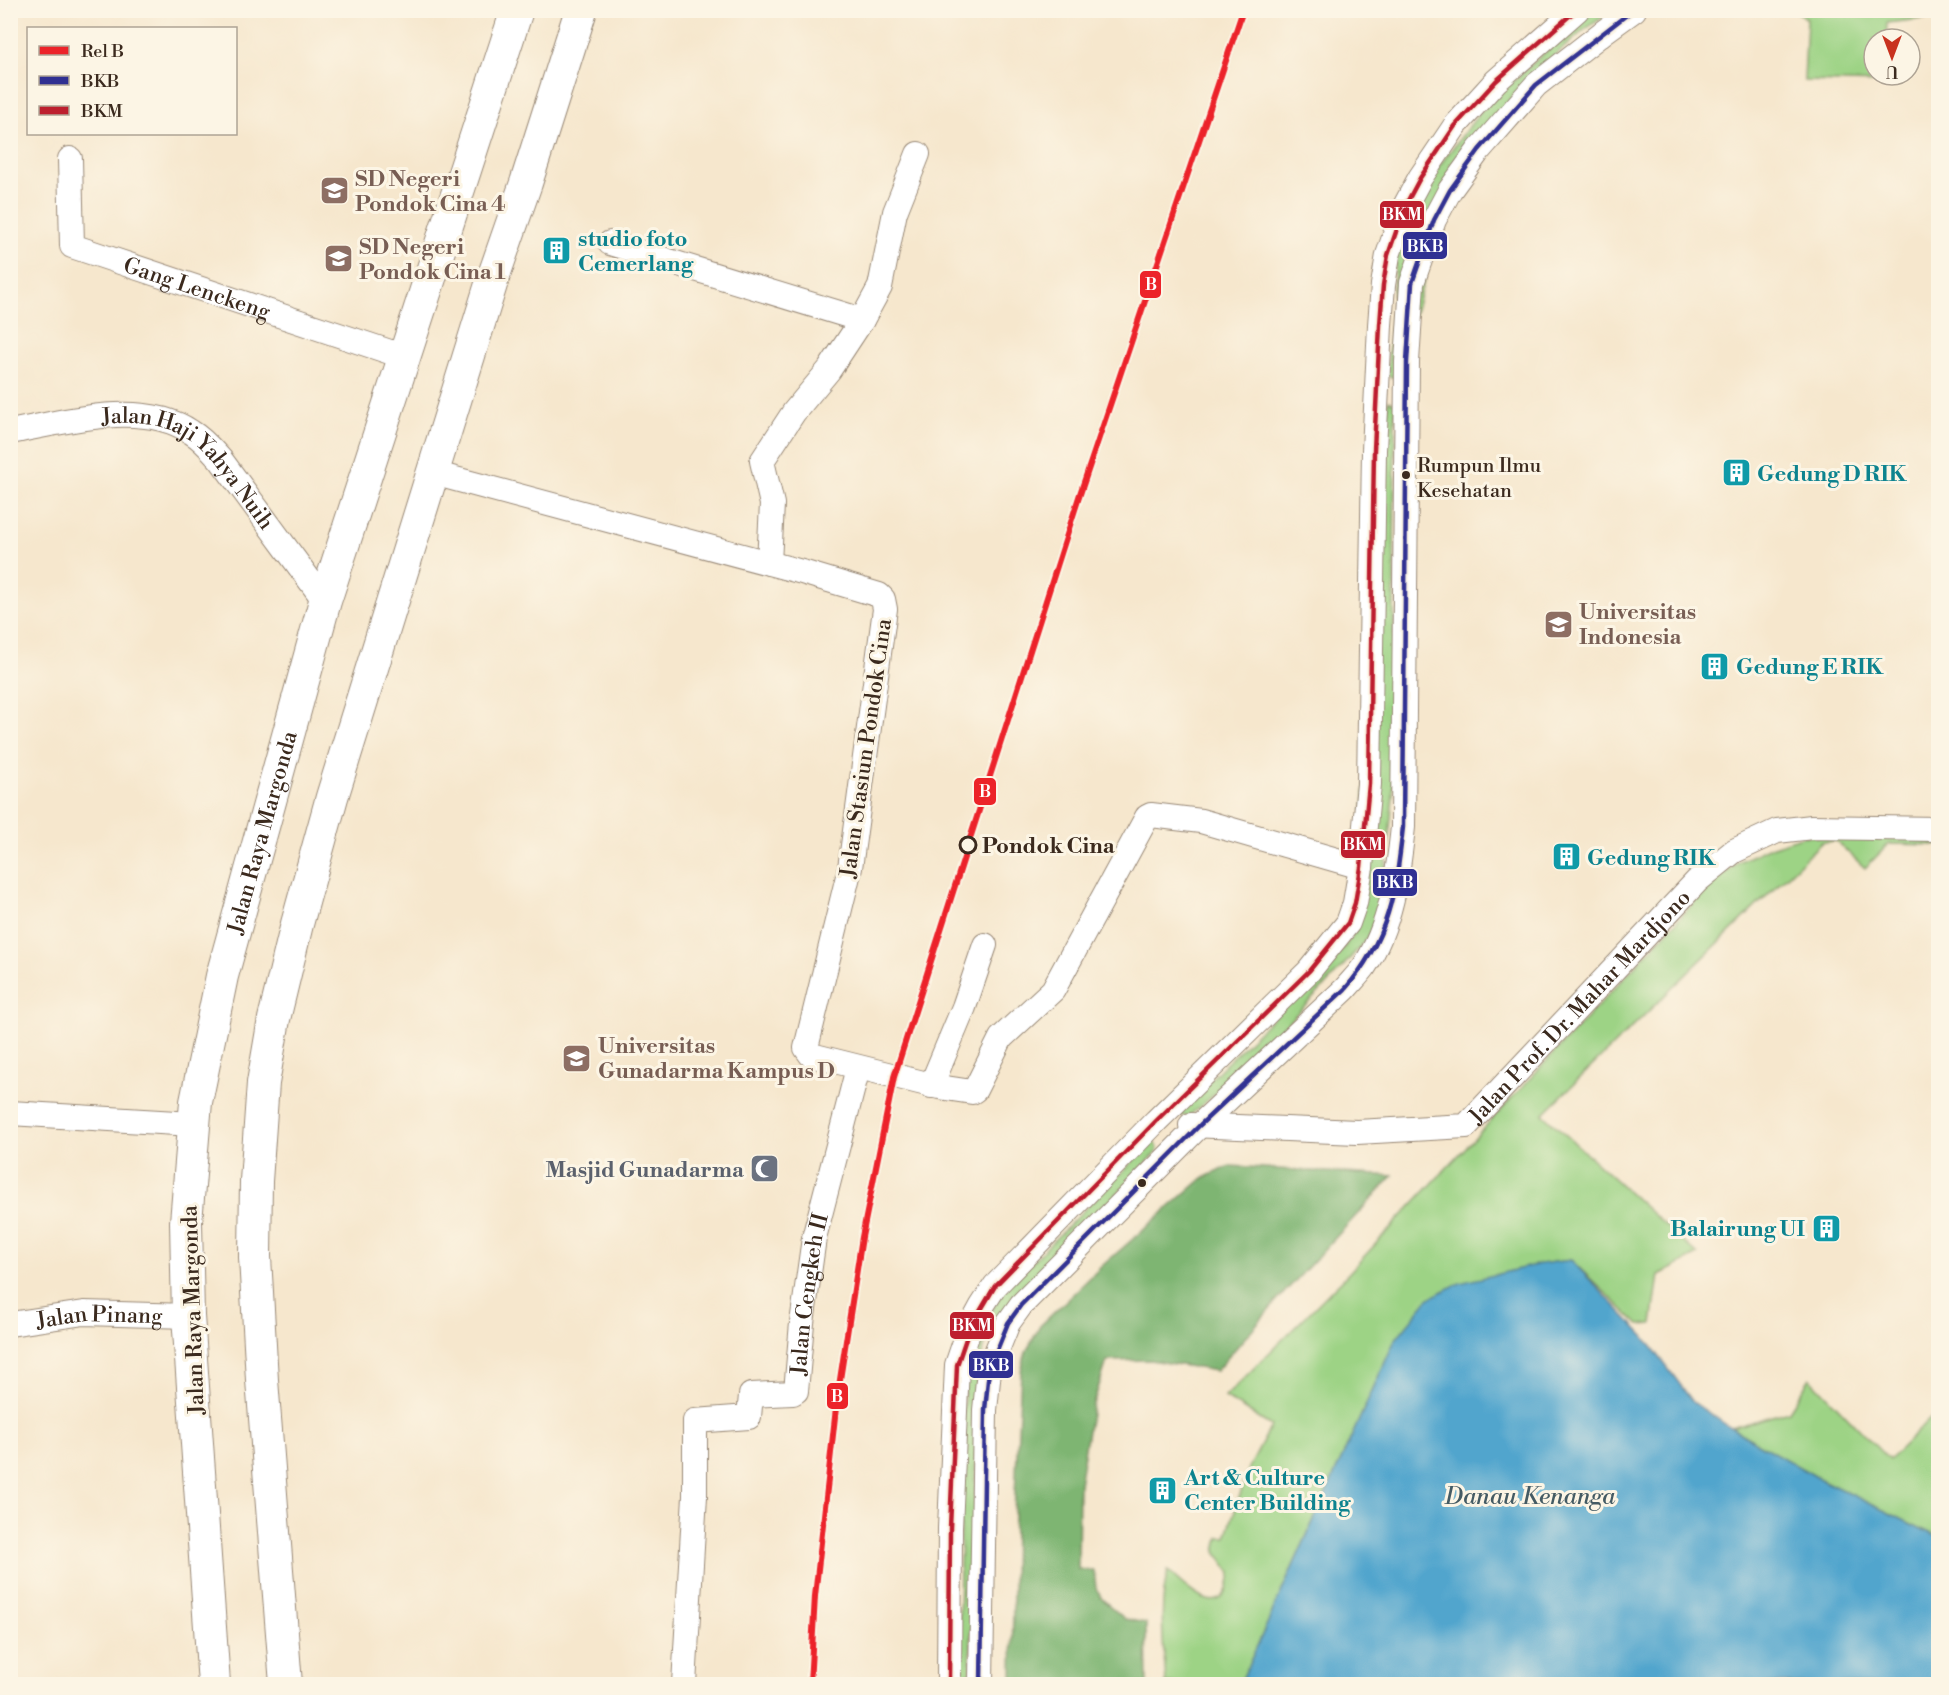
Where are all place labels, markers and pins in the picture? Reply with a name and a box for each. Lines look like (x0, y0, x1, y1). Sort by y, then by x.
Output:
place label: SD Negeri Pondok Cina 4 (355, 166, 506, 218)
school or university icon: SD Negeri Pondok Cina 4 (318, 175, 350, 207)
place label: studio foto Cemerlang (578, 226, 694, 278)
place label: SD Negeri Pondok Cina 1 (359, 234, 506, 286)
building icon: studio foto Cemerlang (541, 235, 573, 267)
school or university icon: SD Negeri Pondok Cina 1 (322, 243, 354, 275)
place label: Rumpun Ilmu Kesehatan (1417, 454, 1542, 504)
building icon: Gedung D RIK (1720, 457, 1752, 489)
place label: Gedung D RIK (1757, 461, 1908, 488)
marker: Rumpun Ilmu Kesehatan (1400, 469, 1412, 481)
place label: Universitas Indonesia (1579, 599, 1696, 651)
school or university icon: Universitas Indonesia (1542, 608, 1574, 640)
building icon: Gedung E RIK (1699, 650, 1731, 682)
place label: Gedung E RIK (1736, 654, 1885, 681)
place label: Pondok Cina (982, 833, 1116, 860)
marker: Pondok Cina (959, 836, 977, 854)
building icon: Gedung RIK (1550, 841, 1582, 873)
place label: Gedung RIK (1587, 845, 1717, 872)
place label: Universitas Gunadarma Kampus D (598, 1033, 835, 1085)
school or university icon: Universitas Gunadarma Kampus D (561, 1042, 593, 1074)
mosque icon: Masjid Gunadarma (749, 1153, 781, 1185)
place label: Masjid Gunadarma (545, 1157, 745, 1184)
unlabelled marker (1136, 1177, 1148, 1189)
building icon: Balairung UI (1810, 1212, 1842, 1244)
place label: Balairung UI (1670, 1216, 1805, 1243)
place label: Art & Culture Center Building (1183, 1465, 1351, 1517)
building icon: Art & Culture Center Building (1147, 1474, 1179, 1506)

